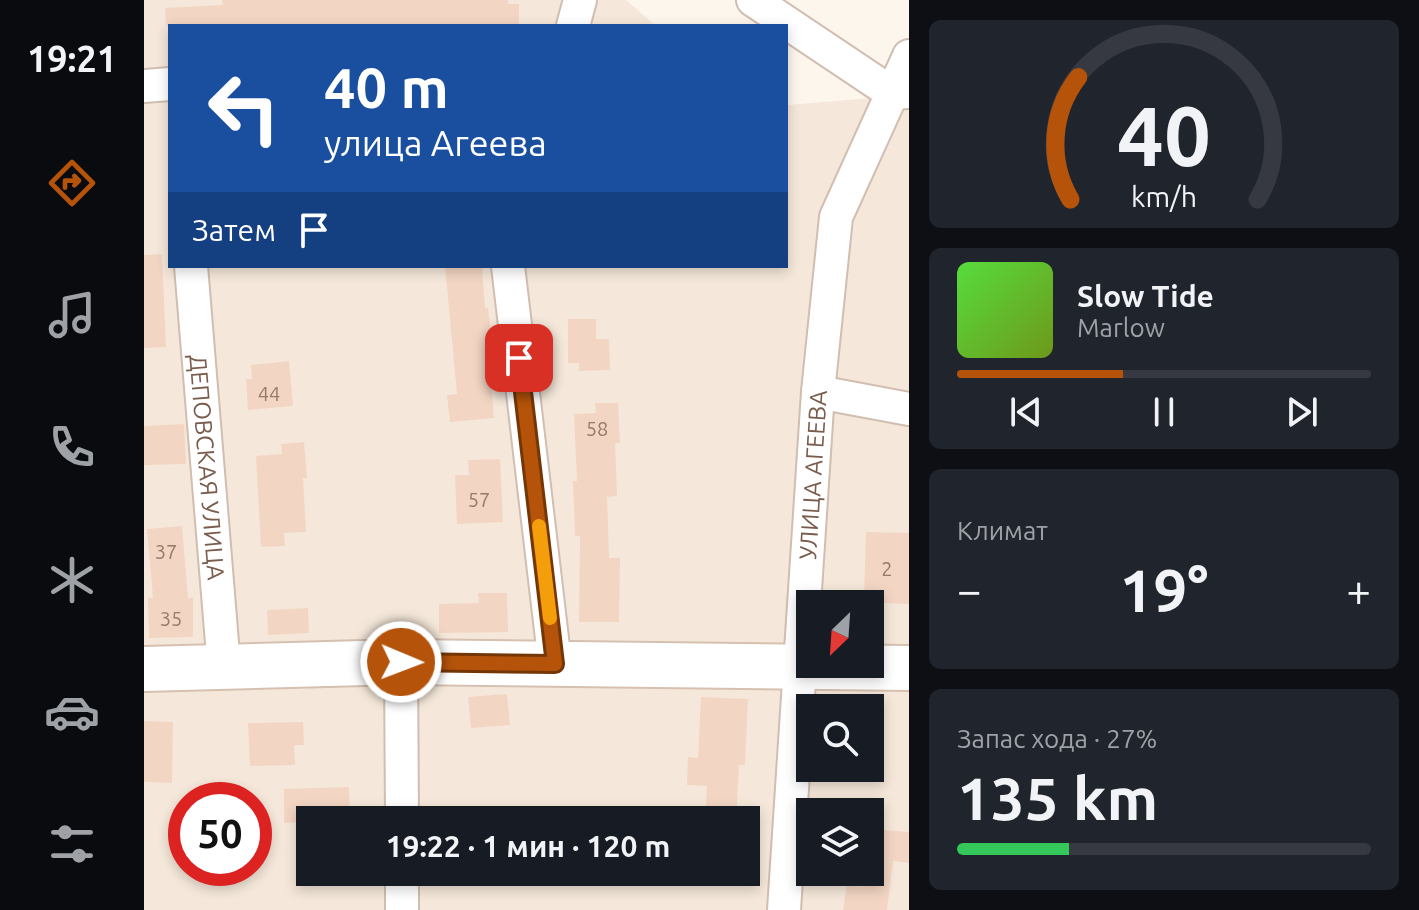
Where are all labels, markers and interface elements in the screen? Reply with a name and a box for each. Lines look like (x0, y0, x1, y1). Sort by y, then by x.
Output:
text: 19:21 (27, 38, 117, 79)
icon: left (192, 56, 296, 160)
text: 40 m (324, 56, 449, 119)
text: 40 (1117, 88, 1211, 182)
text: улица Агеева (324, 122, 547, 163)
icon: directions (44, 155, 100, 211)
text: km/h (1131, 180, 1197, 212)
icon: arrive (292, 208, 336, 252)
text: Затем (192, 213, 276, 247)
text: Slow Tide (1077, 279, 1214, 313)
icon: music (44, 287, 100, 343)
text: Marlow (1077, 313, 1165, 342)
pin (485, 324, 553, 392)
icon: arrive (497, 336, 541, 380)
street label: ДЕПОВСКАЯ УЛИЦА (185, 353, 230, 582)
house number: 44 (258, 382, 280, 405)
street label: УЛИЦА АГЕЕВА (794, 389, 832, 561)
icon: previous (1004, 390, 1048, 434)
icon: pause (1142, 390, 1186, 434)
icon: next (1280, 390, 1324, 434)
house number: 58 (586, 417, 608, 440)
icon: phone (44, 419, 100, 475)
house number: 57 (468, 488, 490, 511)
text: Климат (957, 516, 1048, 545)
house number: 37 (155, 540, 177, 563)
icon: climate (44, 552, 100, 608)
text: 19° (1120, 556, 1208, 623)
house number: 2 (881, 557, 893, 580)
text: − (957, 565, 982, 614)
text: + (1346, 565, 1371, 614)
north arrow (796, 590, 884, 678)
map controls (796, 590, 884, 886)
house number: 35 (160, 607, 182, 630)
position arrow (359, 620, 443, 704)
icon: car (44, 684, 100, 740)
button: search (796, 694, 884, 782)
text: Запас хода · 27% (957, 724, 1157, 753)
text: 135 km (957, 764, 1158, 831)
speed limit sign: 50 (168, 782, 272, 886)
button: layers (796, 798, 884, 886)
icon: filters (44, 816, 100, 872)
text: 19:22 · 1 мин · 120 m (386, 829, 670, 863)

